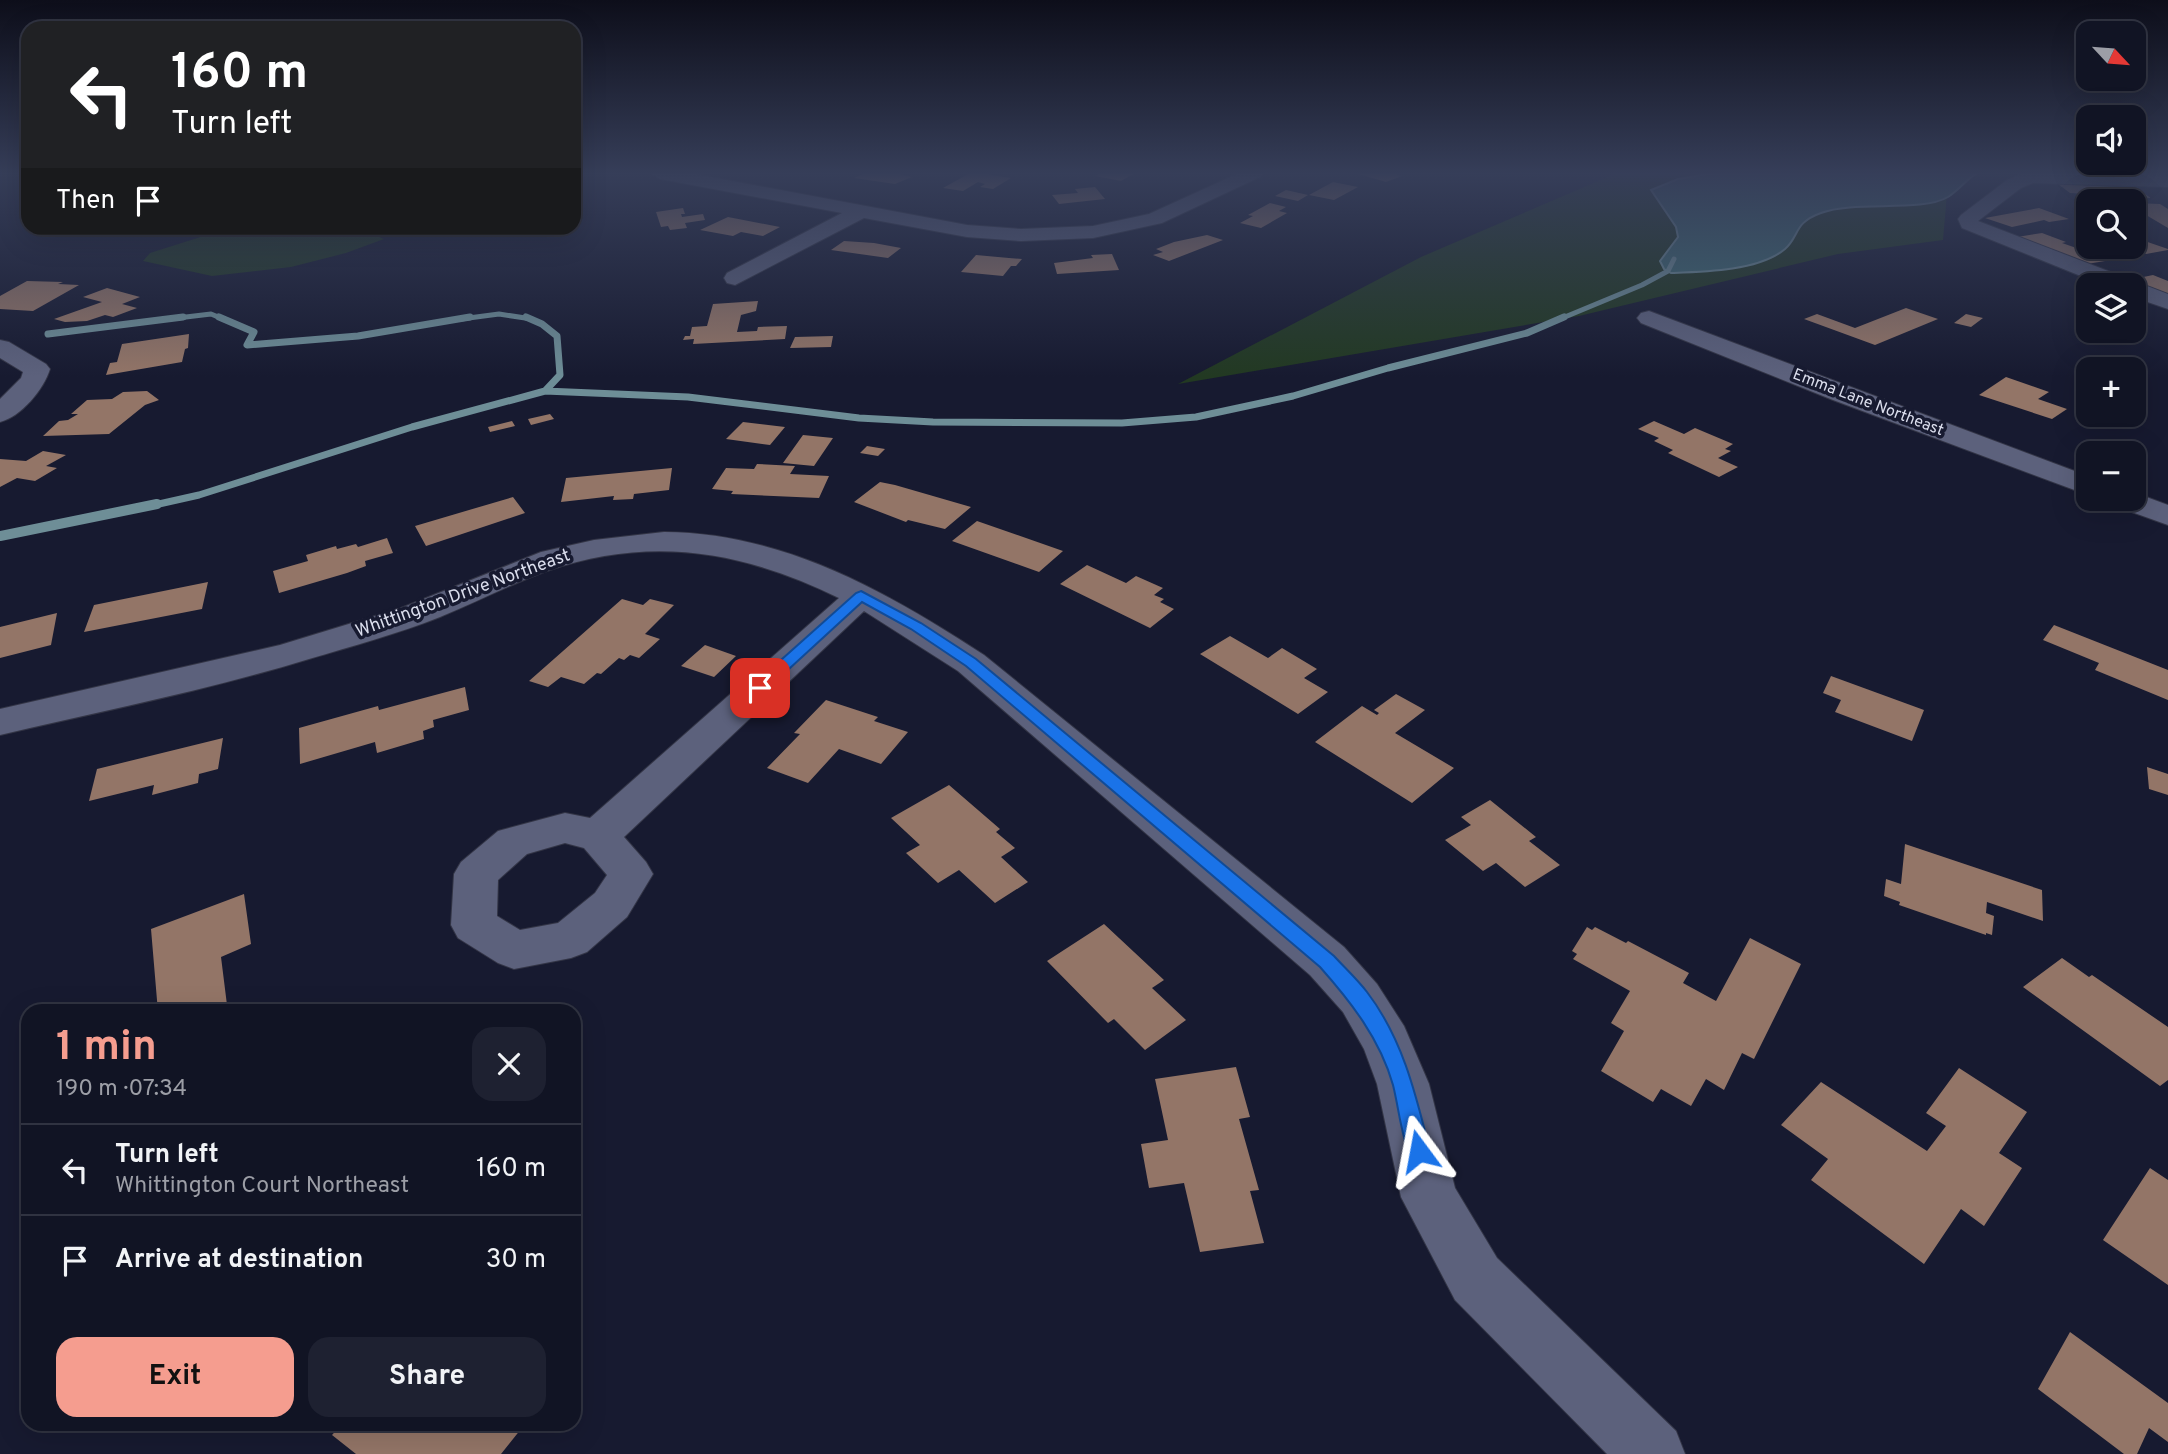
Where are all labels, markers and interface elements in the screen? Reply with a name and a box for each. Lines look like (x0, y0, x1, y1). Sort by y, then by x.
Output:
north arrow (2076, 21, 2146, 91)
map controls (2076, 21, 2146, 511)
text: 160 m (171, 44, 308, 106)
icon: left (56, 49, 147, 140)
text: Turn left (171, 105, 292, 145)
button: sound (2076, 105, 2146, 175)
icon: arrive (129, 182, 167, 220)
text: Then (56, 185, 115, 218)
button: search (2076, 189, 2146, 259)
button: layers (2076, 273, 2146, 343)
button: + (2076, 357, 2146, 427)
street label: Emma Lane Northeast (1790, 365, 1946, 441)
button: − (2076, 441, 2146, 511)
street label: Whittington Drive Northeast (353, 544, 573, 644)
pin (730, 658, 790, 718)
icon: arrive (741, 669, 779, 707)
text: 1 min (56, 1022, 157, 1075)
button: close (472, 1027, 546, 1101)
text: 190 m · 07:34 (56, 1075, 187, 1104)
position arrow (1382, 1114, 1456, 1188)
text: Turn left (115, 1139, 219, 1172)
icon: left (56, 1151, 94, 1189)
text: 160 m (476, 1153, 546, 1186)
text: Whittington Court Northeast (115, 1172, 409, 1201)
icon: arrive (56, 1242, 94, 1280)
text: Arrive at destination (115, 1244, 363, 1277)
text: 30 m (486, 1244, 546, 1277)
button: Exit (56, 1337, 294, 1417)
button: Share (308, 1337, 546, 1417)

